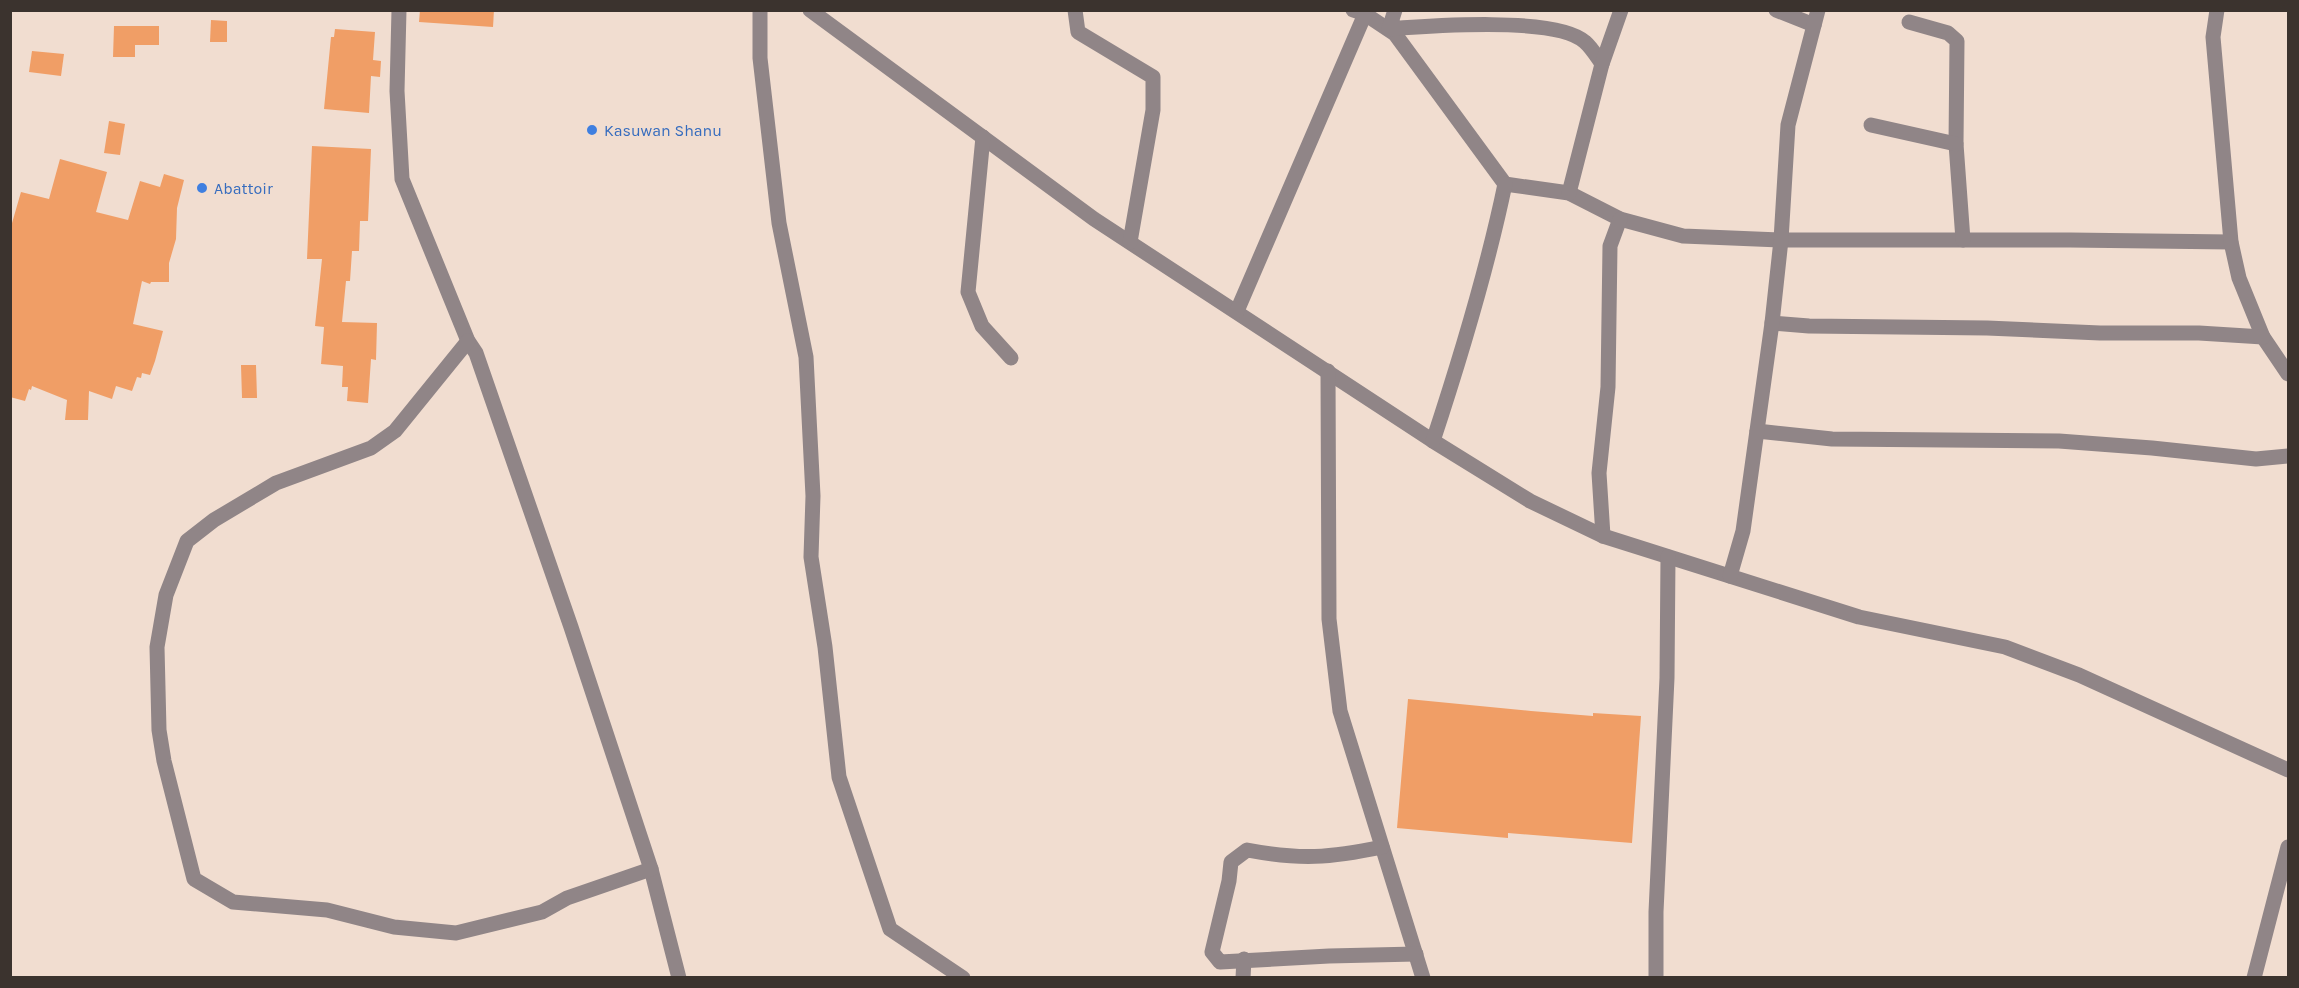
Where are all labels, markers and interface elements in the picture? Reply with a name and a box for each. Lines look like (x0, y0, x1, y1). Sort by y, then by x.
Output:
place label: Kasuwan Shanu (604, 121, 722, 140)
marker: Kasuwan Shanu (585, 123, 599, 137)
place label: Abattoir (214, 179, 273, 198)
marker: Abattoir (195, 181, 209, 195)

